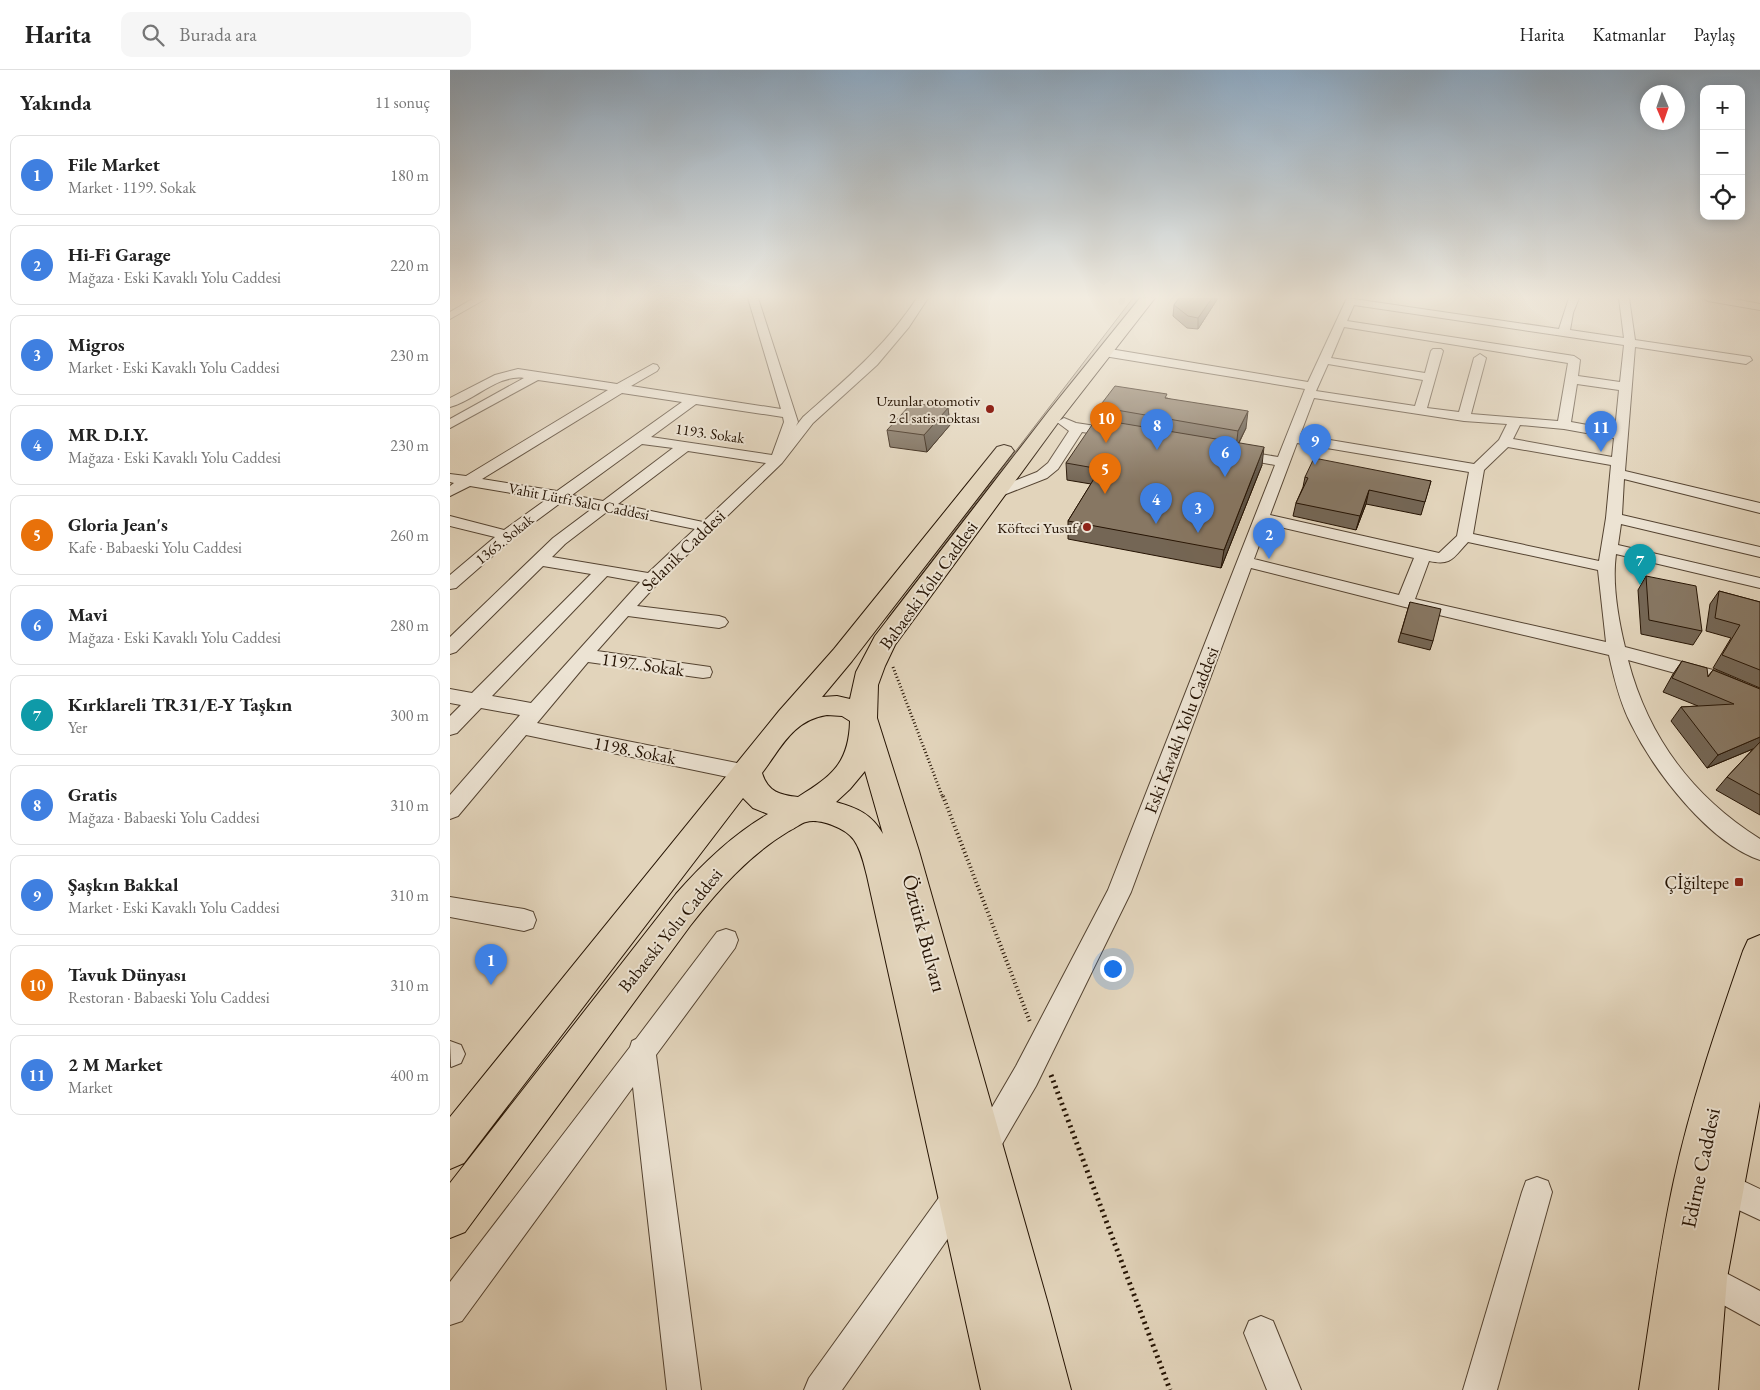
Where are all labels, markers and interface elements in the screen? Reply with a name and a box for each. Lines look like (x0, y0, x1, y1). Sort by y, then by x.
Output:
search box (121, 12, 471, 57)
text: Harita (25, 19, 91, 50)
icon: search (139, 21, 167, 49)
text: Burada ara (179, 22, 257, 47)
text: Harita (1519, 23, 1564, 46)
text: Katmanlar (1592, 23, 1666, 46)
text: Paylaş (1694, 23, 1735, 46)
north arrow (1640, 85, 1685, 130)
map controls (1700, 85, 1745, 220)
button: + (1700, 85, 1745, 130)
text: Yakında (20, 89, 91, 116)
text: 11 sonuç (375, 92, 430, 113)
button: − (1700, 130, 1745, 175)
text: File Market (68, 152, 160, 177)
text: 1 (33, 165, 41, 186)
text: 180 m (390, 165, 429, 186)
button: locate (1700, 175, 1745, 220)
text: Market · 1199. Sokak (68, 177, 196, 198)
text: Hi-Fi Garage (68, 242, 171, 267)
text: 2 (33, 255, 41, 276)
text: 220 m (390, 255, 429, 276)
text: Mağaza · Eski Kavaklı Yolu Caddesi (68, 267, 281, 288)
text: Migros (68, 332, 125, 357)
text: 3 (33, 345, 41, 366)
text: 230 m (390, 345, 429, 366)
text: Market · Eski Kavaklı Yolu Caddesi (68, 357, 280, 378)
place label: Uzunlar otomotiv 2 el satis noktası (876, 391, 980, 427)
pin: 10 (1090, 402, 1122, 443)
marker: Uzunlar otomotiv 2 el satis noktası (984, 403, 996, 415)
pin: 8 (1141, 409, 1173, 450)
pin: 11 (1585, 411, 1617, 452)
street label: 1193. Sokak (674, 419, 747, 447)
text: MR D.I.Y. (68, 422, 148, 447)
pin: 9 (1299, 424, 1331, 465)
text: 4 (33, 435, 41, 456)
text: 230 m (390, 435, 429, 456)
pin: 6 (1209, 436, 1241, 477)
text: Mağaza · Eski Kavaklı Yolu Caddesi (68, 447, 281, 468)
pin: 5 (1089, 453, 1121, 494)
street label: Vahit Lütfi Salcı Caddesi (507, 478, 651, 524)
pin: 4 (1140, 483, 1172, 524)
pin: 3 (1182, 492, 1214, 533)
street label: Selanik Caddesi (636, 504, 730, 596)
street label: 1365. Sokak (471, 509, 538, 568)
text: Gloria Jean's (68, 512, 168, 537)
street label: Babaeski Yolu Caddesi (874, 516, 983, 654)
place label: Köfteci Yusuf (997, 518, 1079, 537)
pin: 2 (1253, 518, 1285, 559)
marker: Köfteci Yusuf (1081, 521, 1093, 533)
text: 5 (33, 525, 41, 546)
text: 260 m (390, 525, 429, 546)
text: Kafe · Babaeski Yolu Caddesi (68, 537, 242, 558)
pin: 7 (1624, 544, 1656, 585)
text: Mavi (68, 602, 108, 627)
text: 6 (33, 615, 41, 636)
text: 280 m (390, 615, 429, 636)
text: Mağaza · Eski Kavaklı Yolu Caddesi (68, 627, 281, 648)
street label: Eski Kavaklı Yolu Caddesi (1139, 643, 1224, 817)
street label: 1197. Sokak (600, 647, 686, 681)
text: Kırklareli TR31/E-Y Taşkın (68, 692, 292, 717)
text: 7 (33, 705, 41, 726)
text: 300 m (390, 705, 429, 726)
text: Yer (68, 717, 87, 738)
street label: 1198. Sokak (592, 731, 679, 769)
text: Gratis (68, 782, 117, 807)
text: 8 (33, 795, 41, 816)
text: 310 m (390, 795, 429, 816)
text: Mağaza · Babaeski Yolu Caddesi (68, 807, 260, 828)
street label: Babaeski Yolu Caddesi (613, 863, 728, 997)
street label: Öztürk Bulvarı (896, 871, 954, 995)
place label: Çİğiltepe (1665, 871, 1729, 894)
text: Şaşkın Bakkal (68, 872, 178, 897)
marker: Çİğiltepe (1733, 876, 1745, 888)
text: 9 (33, 885, 41, 906)
text: 310 m (390, 885, 429, 906)
text: Market · Eski Kavaklı Yolu Caddesi (68, 897, 280, 918)
pin: 1 (475, 944, 507, 985)
your location (1100, 956, 1126, 982)
text: Tavuk Dünyası (68, 962, 186, 987)
text: 10 (29, 975, 45, 996)
text: 310 m (390, 975, 429, 996)
text: Restoran · Babaeski Yolu Caddesi (68, 987, 270, 1008)
text: 2 M Market (68, 1052, 163, 1077)
text: 11 (29, 1065, 45, 1086)
text: 400 m (390, 1065, 429, 1086)
text: Market (68, 1077, 113, 1098)
street label: Edirne Caddesi (1674, 1105, 1726, 1231)

